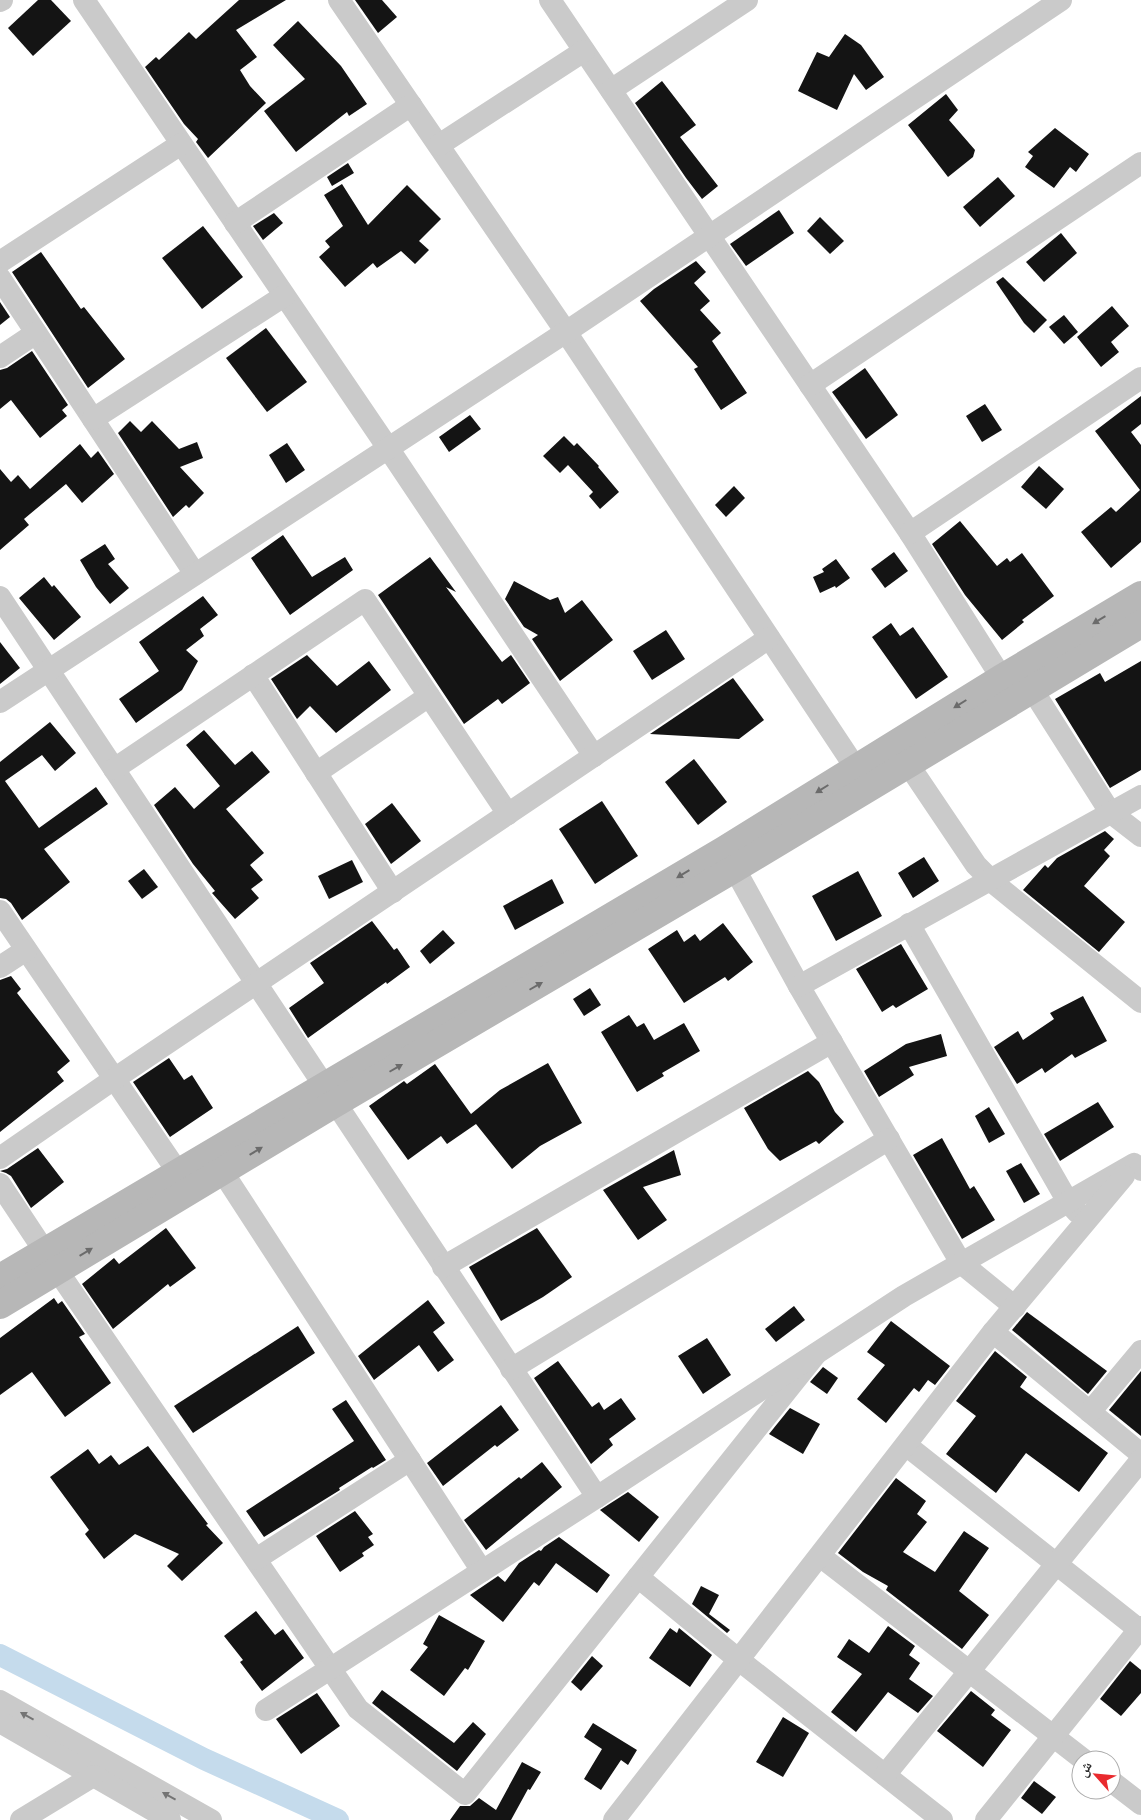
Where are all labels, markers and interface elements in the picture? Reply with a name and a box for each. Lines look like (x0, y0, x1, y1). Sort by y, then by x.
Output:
one-way arrow (1093, 616, 1106, 625)
one-way arrow (953, 699, 966, 708)
one-way arrow (815, 785, 828, 794)
one-way arrow (677, 870, 690, 879)
one-way arrow (529, 981, 542, 990)
one-way arrow (389, 1063, 402, 1072)
one-way arrow (249, 1146, 262, 1155)
one-way arrow (80, 1248, 93, 1257)
one-way arrow (20, 1712, 34, 1721)
north arrow (1071, 1750, 1121, 1800)
text: ش (1076, 1760, 1096, 1780)
one-way arrow (161, 1792, 176, 1800)

